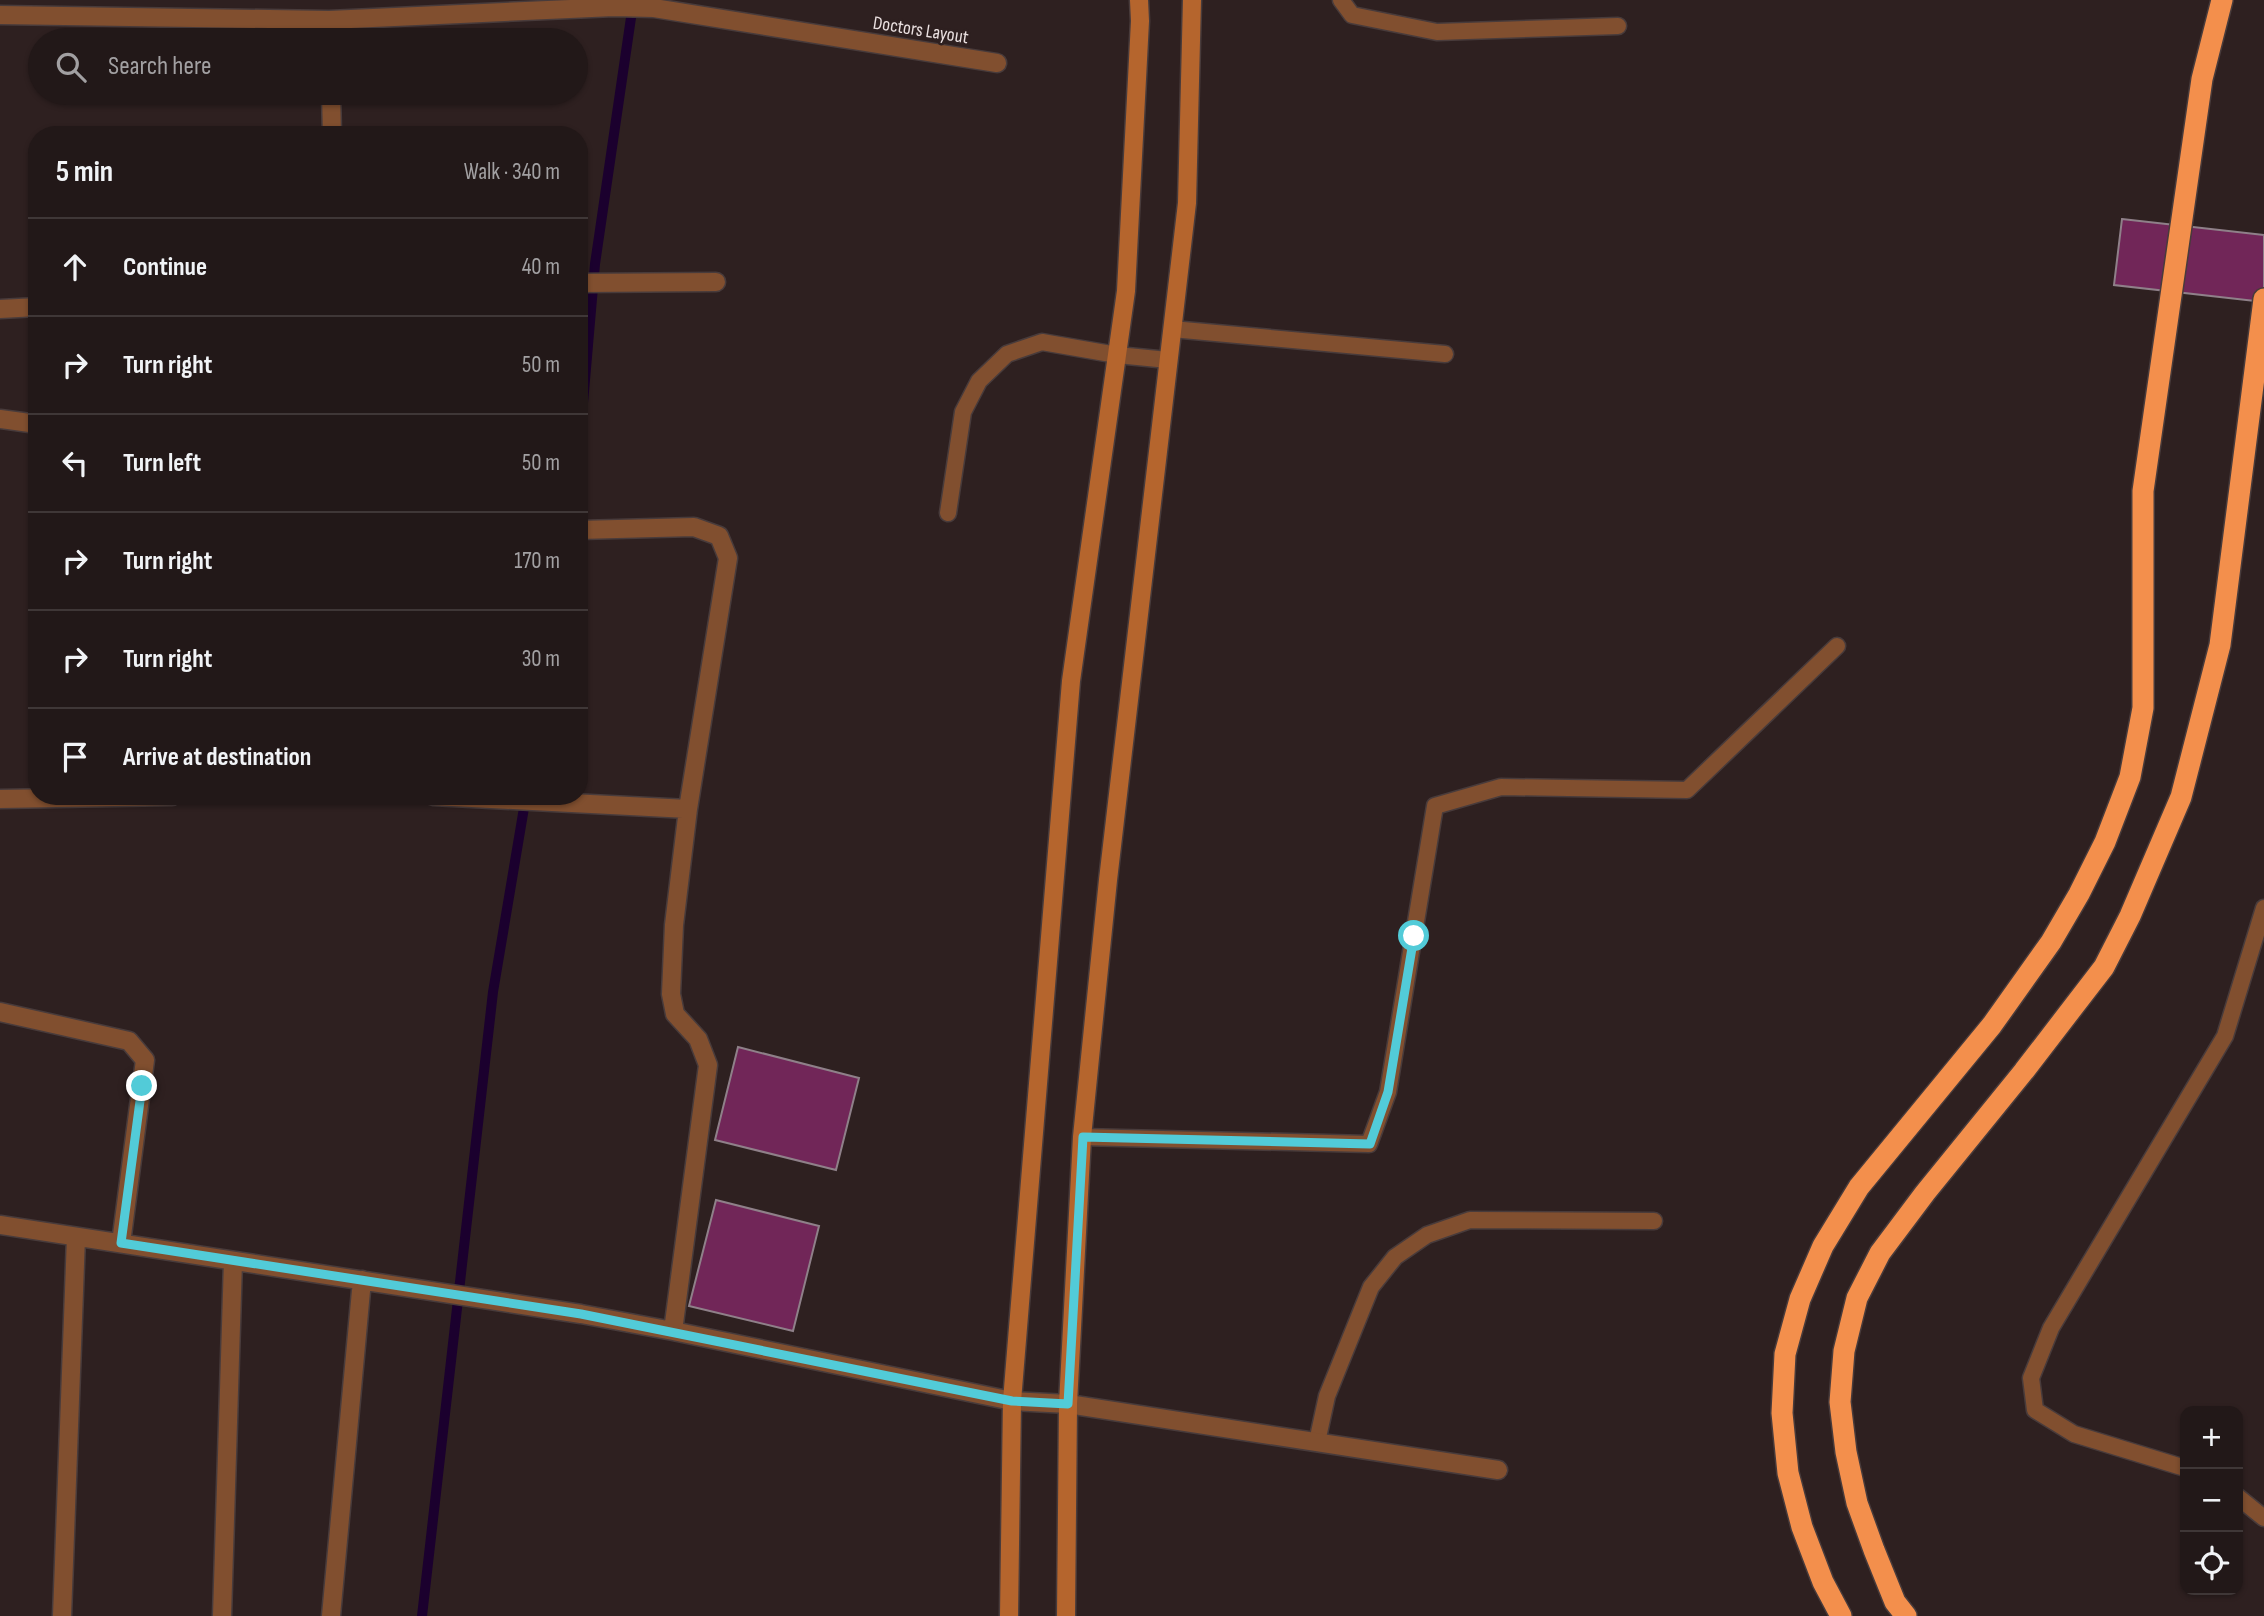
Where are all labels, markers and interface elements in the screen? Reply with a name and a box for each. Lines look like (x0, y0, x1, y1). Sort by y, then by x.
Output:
street label: Doctors Layout (871, 12, 970, 49)
search box (28, 28, 588, 105)
icon: search (52, 48, 90, 86)
text: Search here (108, 51, 211, 82)
text: 5 min (56, 154, 113, 190)
text: Walk · 340 m (464, 158, 560, 186)
icon: ahead (56, 248, 94, 286)
text: Continue (123, 252, 207, 283)
text: 40 m (522, 253, 560, 281)
icon: right (56, 346, 94, 384)
text: Turn right (123, 350, 212, 381)
text: 50 m (522, 351, 560, 379)
icon: left (56, 444, 94, 482)
text: Turn left (123, 448, 201, 479)
text: 50 m (522, 449, 560, 477)
icon: right (56, 542, 94, 580)
text: Turn right (123, 546, 212, 577)
text: 170 m (514, 547, 560, 575)
icon: right (56, 640, 94, 678)
text: Turn right (123, 644, 212, 675)
text: 30 m (522, 645, 560, 673)
icon: arrive (56, 738, 94, 776)
text: Arrive at destination (123, 742, 311, 773)
route start (1398, 920, 1429, 951)
route end (126, 1070, 157, 1101)
map controls (2180, 1406, 2243, 1595)
button: + (2180, 1406, 2243, 1469)
button: − (2180, 1469, 2243, 1532)
button: locate (2180, 1532, 2243, 1595)

